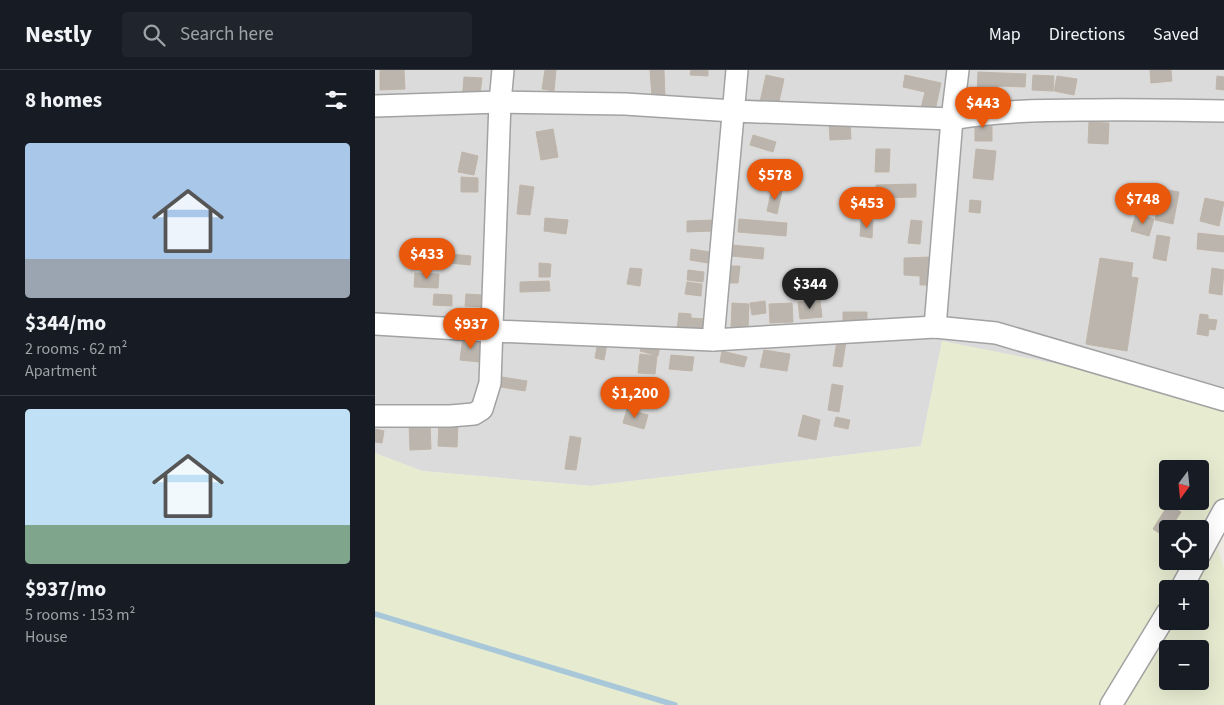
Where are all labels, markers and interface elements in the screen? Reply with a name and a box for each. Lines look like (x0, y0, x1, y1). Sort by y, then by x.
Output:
search box (122, 12, 472, 57)
text: Nestly (25, 17, 92, 52)
icon: search (140, 21, 168, 49)
text: Search here (180, 21, 274, 48)
text: Map (989, 22, 1021, 47)
text: Directions (1049, 22, 1125, 47)
text: Saved (1153, 22, 1199, 47)
text: 8 homes (25, 85, 102, 115)
icon: filters (322, 86, 350, 114)
pin: $443 (953, 87, 1013, 129)
text: $443 (966, 92, 1000, 114)
pin: $578 (745, 158, 805, 201)
text: $578 (758, 164, 792, 186)
icon: home (143, 176, 233, 266)
pin: $748 (1113, 182, 1173, 225)
pin: $453 (837, 186, 897, 229)
text: $748 (1126, 188, 1160, 210)
text: $453 (850, 192, 884, 214)
pin: $433 (397, 238, 457, 280)
text: $433 (410, 243, 444, 265)
pin: $344 (780, 268, 840, 310)
text: $344 (793, 273, 827, 295)
text: $344/mo (25, 308, 106, 338)
pin: $937 (441, 308, 501, 350)
text: $937 (454, 313, 488, 335)
text: 2 rooms · 62 m² (25, 338, 127, 360)
text: Apartment (25, 360, 97, 382)
pin: $1,200 (594, 376, 676, 419)
text: $1,200 (611, 382, 659, 404)
icon: home (143, 441, 233, 531)
north arrow (1159, 460, 1209, 510)
map controls (1159, 460, 1209, 690)
button: locate (1159, 520, 1209, 570)
text: $937/mo (25, 574, 106, 604)
button: + (1159, 580, 1209, 630)
text: 5 rooms · 153 m² (25, 604, 135, 626)
text: House (25, 626, 67, 648)
button: − (1159, 640, 1209, 690)

